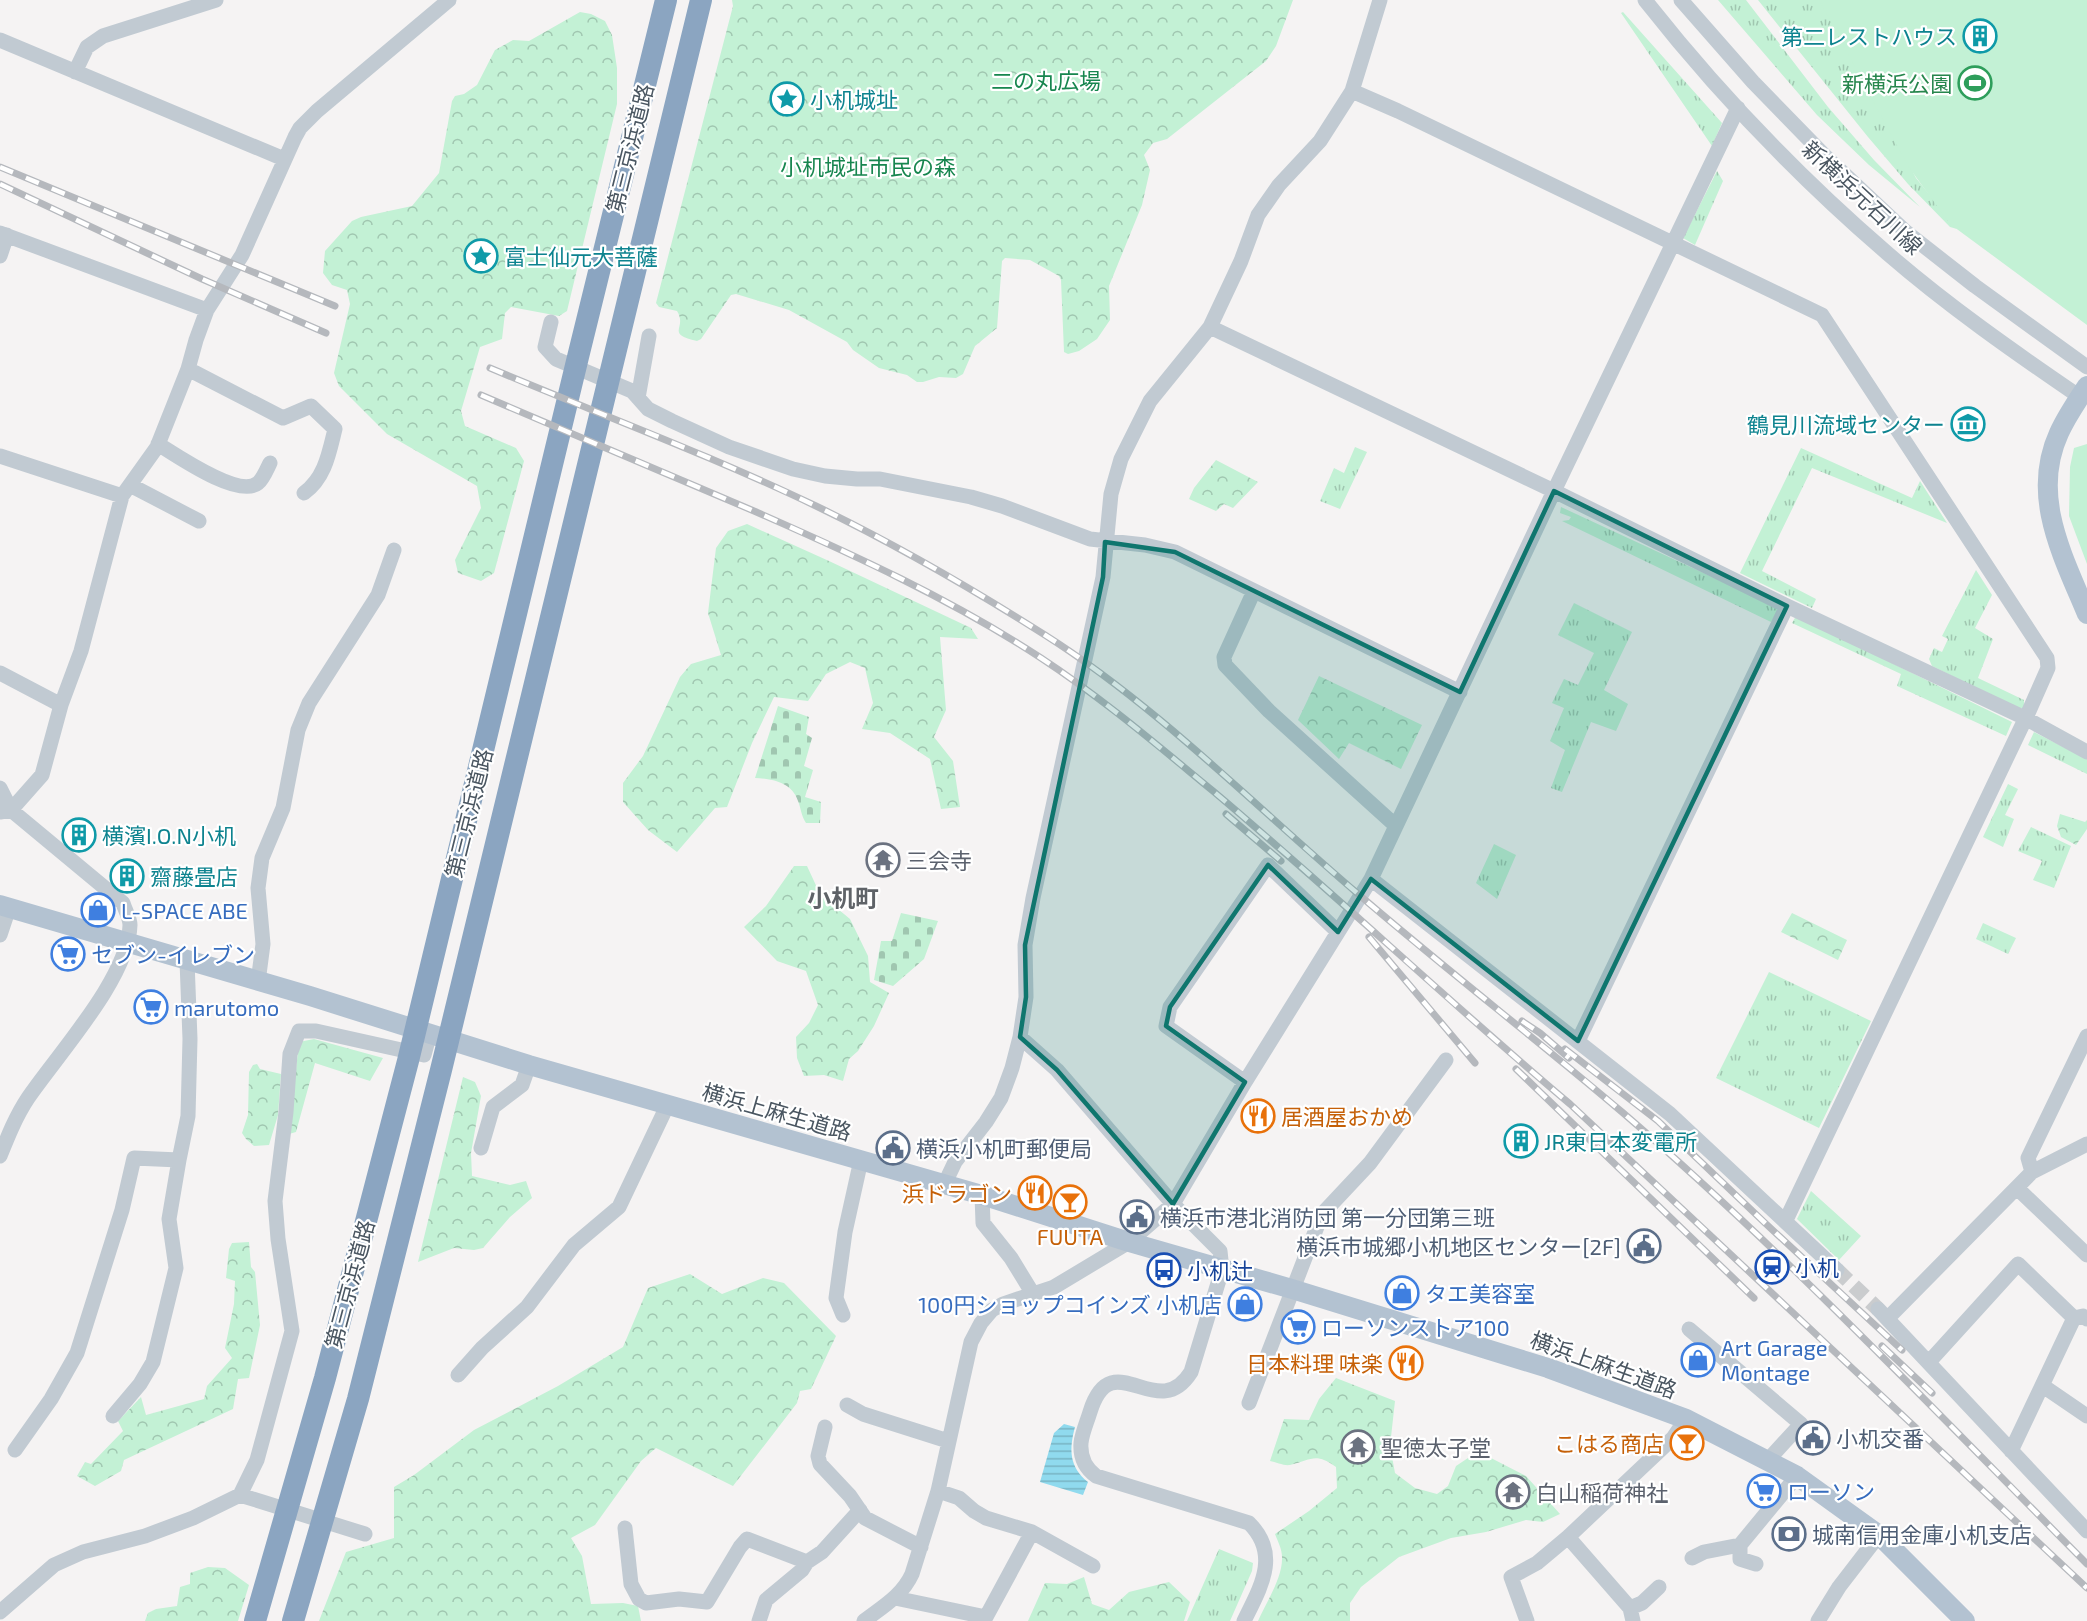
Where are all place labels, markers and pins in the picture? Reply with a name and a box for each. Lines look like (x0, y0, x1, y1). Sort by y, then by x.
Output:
building icon: 第二レストハウス (1962, 18, 1998, 54)
place label: 第二レストハウス (1781, 23, 1957, 49)
sports icon: 新横浜公園 (1957, 65, 1993, 101)
place label: 新横浜公園 (1842, 70, 1952, 96)
place icon: 小机城址 (769, 81, 805, 117)
place label: 小机城址 (810, 86, 898, 112)
place icon: 富士仙元大菩薩 (463, 238, 499, 274)
place label: 富士仙元大菩薩 (504, 243, 658, 269)
museum icon: 鶴見川流域センター (1950, 406, 1986, 442)
place label: 鶴見川流域センター (1747, 411, 1945, 437)
building icon: 横濱I.O.N小机 (61, 817, 97, 853)
place label: 横濱I.O.N小机 (102, 822, 236, 848)
temple icon: 三会寺 (865, 842, 901, 878)
place label: 三会寺 (906, 847, 972, 873)
building icon: 齋藤畳店 (109, 858, 145, 894)
place label: 齋藤畳店 (150, 863, 238, 889)
shop icon: L-SPACE ABE (80, 892, 116, 928)
place label: L-SPACE ABE (121, 897, 248, 923)
supermarket icon: セブン-イレブン (50, 936, 86, 972)
place label: セブン-イレブン (91, 941, 255, 967)
supermarket icon: marutomo (133, 989, 169, 1025)
place label: marutomo (174, 994, 279, 1020)
restaurant icon: 居酒屋おかめ (1240, 1098, 1276, 1134)
place label: 居酒屋おかめ (1281, 1103, 1413, 1129)
building icon: JR東日本変電所 (1503, 1123, 1539, 1159)
place label: JR東日本変電所 (1544, 1128, 1697, 1154)
public building icon: 横浜小机町郵便局 (875, 1130, 911, 1166)
place label: 横浜小机町郵便局 (916, 1135, 1092, 1161)
restaurant icon: 浜ドラゴン (1017, 1175, 1053, 1211)
place label: 浜ドラゴン (902, 1180, 1012, 1206)
bar icon: FUUTA (1052, 1184, 1088, 1220)
public building icon: 横浜市港北消防団 第一分団第三班 (1119, 1199, 1155, 1235)
place label: 横浜市港北消防団 第一分団第三班 (1160, 1204, 1495, 1230)
place label: FUUTA (1037, 1223, 1103, 1249)
public building icon: 横浜市城郷小机地区センター[2F] (1626, 1228, 1662, 1264)
place label: 横浜市城郷小机地区センター[2F] (1296, 1233, 1621, 1259)
station icon: 小机 (1754, 1249, 1790, 1285)
bus stop icon: 小机辻 (1146, 1252, 1182, 1288)
place label: 小机 (1795, 1254, 1839, 1280)
place label: 小机辻 (1187, 1257, 1253, 1283)
shop icon: タエ美容室 (1384, 1275, 1420, 1311)
place label: タエ美容室 (1425, 1280, 1535, 1306)
shop icon: 100円ショップコインズ 小机店 (1227, 1286, 1263, 1322)
place label: 100円ショップコインズ 小机店 (918, 1291, 1222, 1317)
supermarket icon: ローソンストア100 (1280, 1309, 1316, 1345)
place label: ローソンストア100 (1321, 1314, 1510, 1340)
place label: Art Garage Montage (1721, 1334, 1828, 1385)
shop icon: Art Garage Montage (1680, 1342, 1716, 1378)
restaurant icon: 日本料理 味楽 (1388, 1345, 1424, 1381)
place label: 日本料理 味楽 (1246, 1350, 1383, 1376)
public building icon: 小机交番 (1795, 1420, 1831, 1456)
bar icon: こはる商店 (1669, 1425, 1705, 1461)
place label: 小机交番 (1836, 1425, 1924, 1451)
temple icon: 聖徳太子堂 (1340, 1429, 1376, 1465)
place label: こはる商店 (1554, 1430, 1664, 1456)
place label: 聖徳太子堂 (1381, 1434, 1491, 1460)
supermarket icon: ローソン (1746, 1473, 1782, 1509)
temple icon: 白山稲荷神社 (1495, 1474, 1531, 1510)
place label: ローソン (1787, 1478, 1875, 1504)
place label: 白山稲荷神社 (1536, 1479, 1668, 1505)
bank icon: 城南信用金庫小机支店 (1771, 1516, 1807, 1552)
place label: 城南信用金庫小机支店 (1812, 1521, 2032, 1547)

